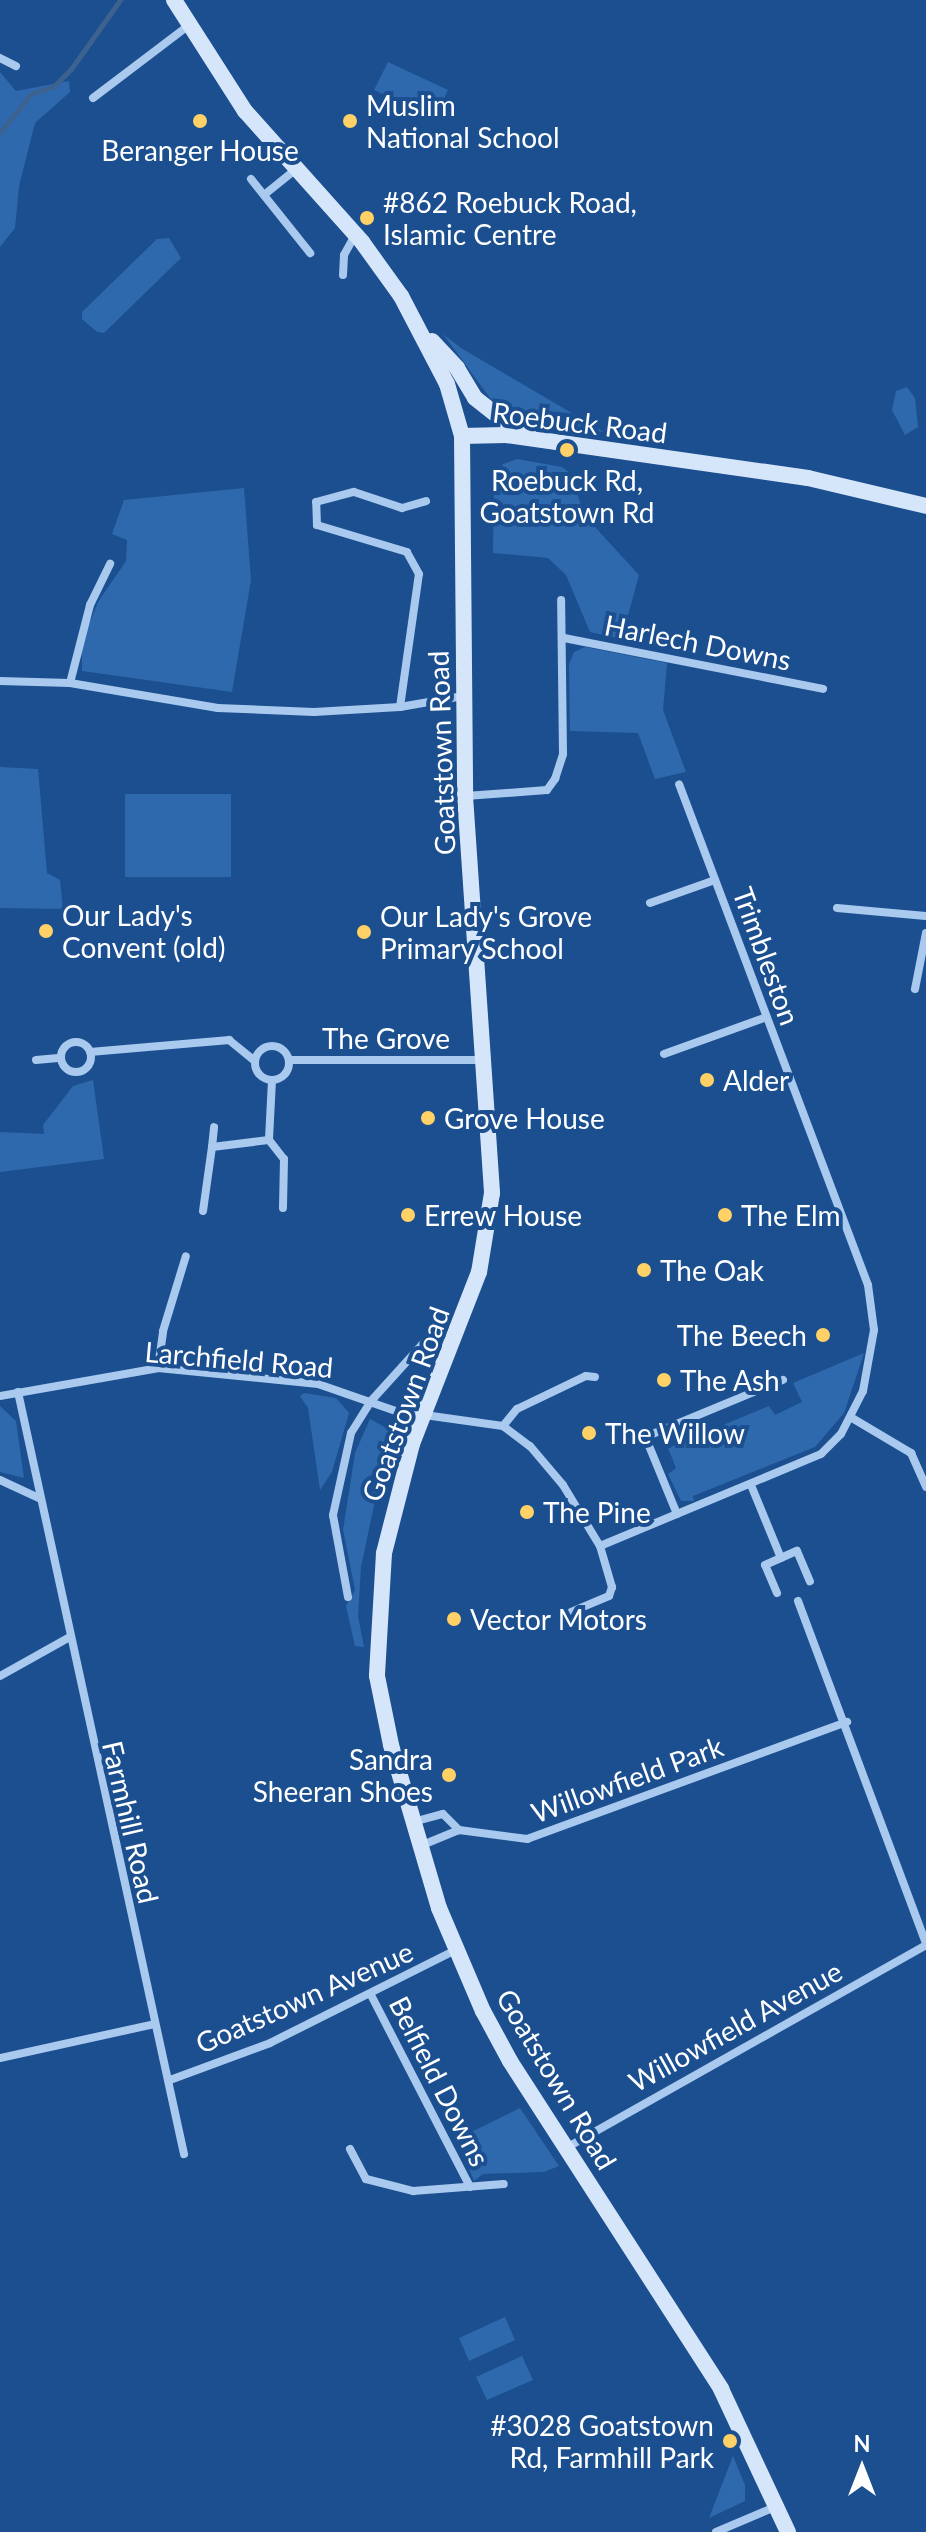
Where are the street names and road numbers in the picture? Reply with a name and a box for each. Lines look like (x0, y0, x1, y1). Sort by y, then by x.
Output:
street label: Roebuck Road (491, 395, 669, 449)
street label: Harlech Downs (602, 607, 794, 677)
street label: Goatstown Road (421, 650, 461, 856)
street label: Trimbleston (727, 883, 807, 1029)
street label: The Grove (322, 1021, 450, 1055)
street label: Goatstown Road (354, 1302, 456, 1506)
street label: Larchfield Road (143, 1334, 335, 1384)
street label: Willowfield Park (527, 1729, 727, 1829)
street label: Farmhill Road (96, 1737, 166, 1907)
street label: Goatstown Avenue (190, 1934, 418, 2060)
street label: Willowfield Avenue (622, 1953, 848, 2099)
street label: Goatstown Road (490, 1983, 624, 2175)
street label: Belfield Downs (383, 1990, 497, 2172)

